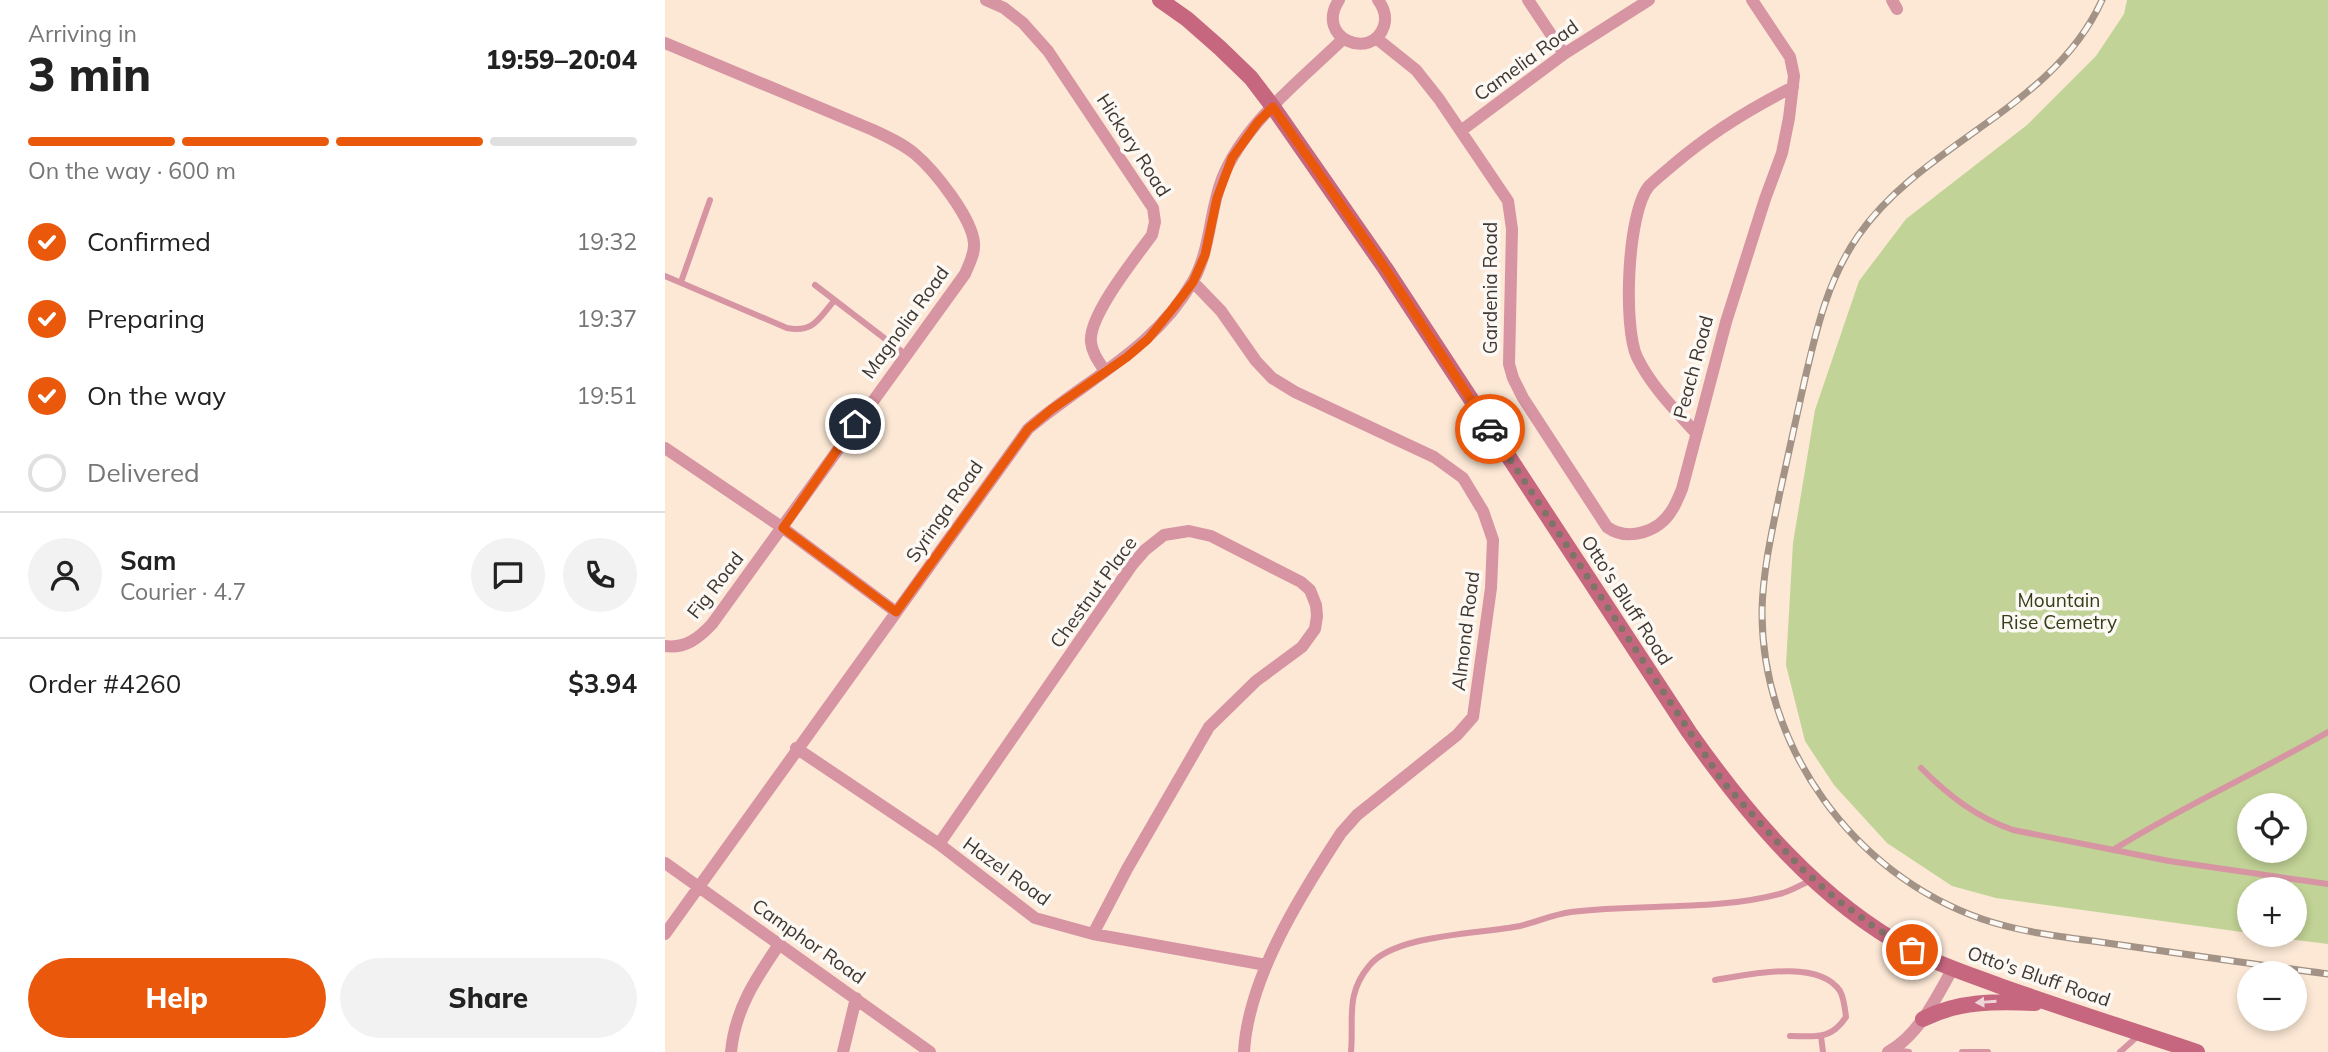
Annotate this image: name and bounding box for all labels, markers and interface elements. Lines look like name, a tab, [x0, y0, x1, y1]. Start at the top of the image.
street label: Camelia Road	[1469, 14, 1583, 106]
text: Arriving in	[28, 19, 137, 48]
text: 19:59–20:04	[486, 43, 637, 76]
text: 3 min	[28, 45, 151, 103]
street label: Hickory Road	[1092, 89, 1176, 201]
text: On the way · 600 m	[28, 156, 236, 185]
street label: Gardenia Road	[1478, 222, 1502, 354]
icon: check	[28, 223, 66, 261]
text: Confirmed	[87, 225, 211, 258]
text: 19:32	[577, 227, 637, 256]
street label: Magnolia Road	[856, 261, 954, 383]
icon: check	[28, 300, 66, 338]
text: Preparing	[87, 302, 205, 335]
text: 19:37	[577, 304, 637, 333]
street label: Peach Road	[1668, 313, 1718, 421]
icon: check	[28, 377, 66, 415]
text: On the way	[87, 379, 226, 412]
text: 19:51	[577, 381, 637, 410]
pin	[825, 394, 885, 454]
courier	[1455, 394, 1525, 464]
icon: home	[836, 405, 874, 443]
icon: car	[1471, 410, 1509, 448]
street label: Syringa Road	[900, 455, 988, 567]
text: Delivered	[87, 456, 200, 489]
street label: Otto's Bluff Road	[1576, 531, 1678, 669]
street label: Chestnut Place	[1044, 532, 1142, 652]
button: person	[28, 538, 102, 612]
button: chat	[471, 538, 545, 612]
button: phone	[563, 538, 637, 612]
text: Sam	[120, 544, 176, 577]
street label: Fig Road	[681, 547, 749, 623]
street label: Almond Road	[1446, 570, 1484, 692]
text: Courier · 4.7	[120, 577, 246, 606]
park label: Mountain Rise Cemetry	[2001, 588, 2117, 634]
text: Order #4260	[28, 667, 181, 700]
text: $3.94	[568, 667, 637, 700]
map controls	[2237, 793, 2307, 1031]
button: locate	[2237, 793, 2307, 863]
street label: Hazel Road	[959, 831, 1055, 911]
button: +	[2237, 877, 2307, 947]
street label: Camphor Road	[748, 893, 870, 989]
pin	[1882, 920, 1942, 980]
icon: bag	[1893, 931, 1931, 969]
street label: Otto's Bluff Road	[1964, 940, 2114, 1012]
button: Help	[28, 958, 326, 1038]
button: Share	[340, 958, 637, 1038]
button: −	[2237, 961, 2307, 1031]
one-way arrow	[1974, 997, 1996, 1008]

